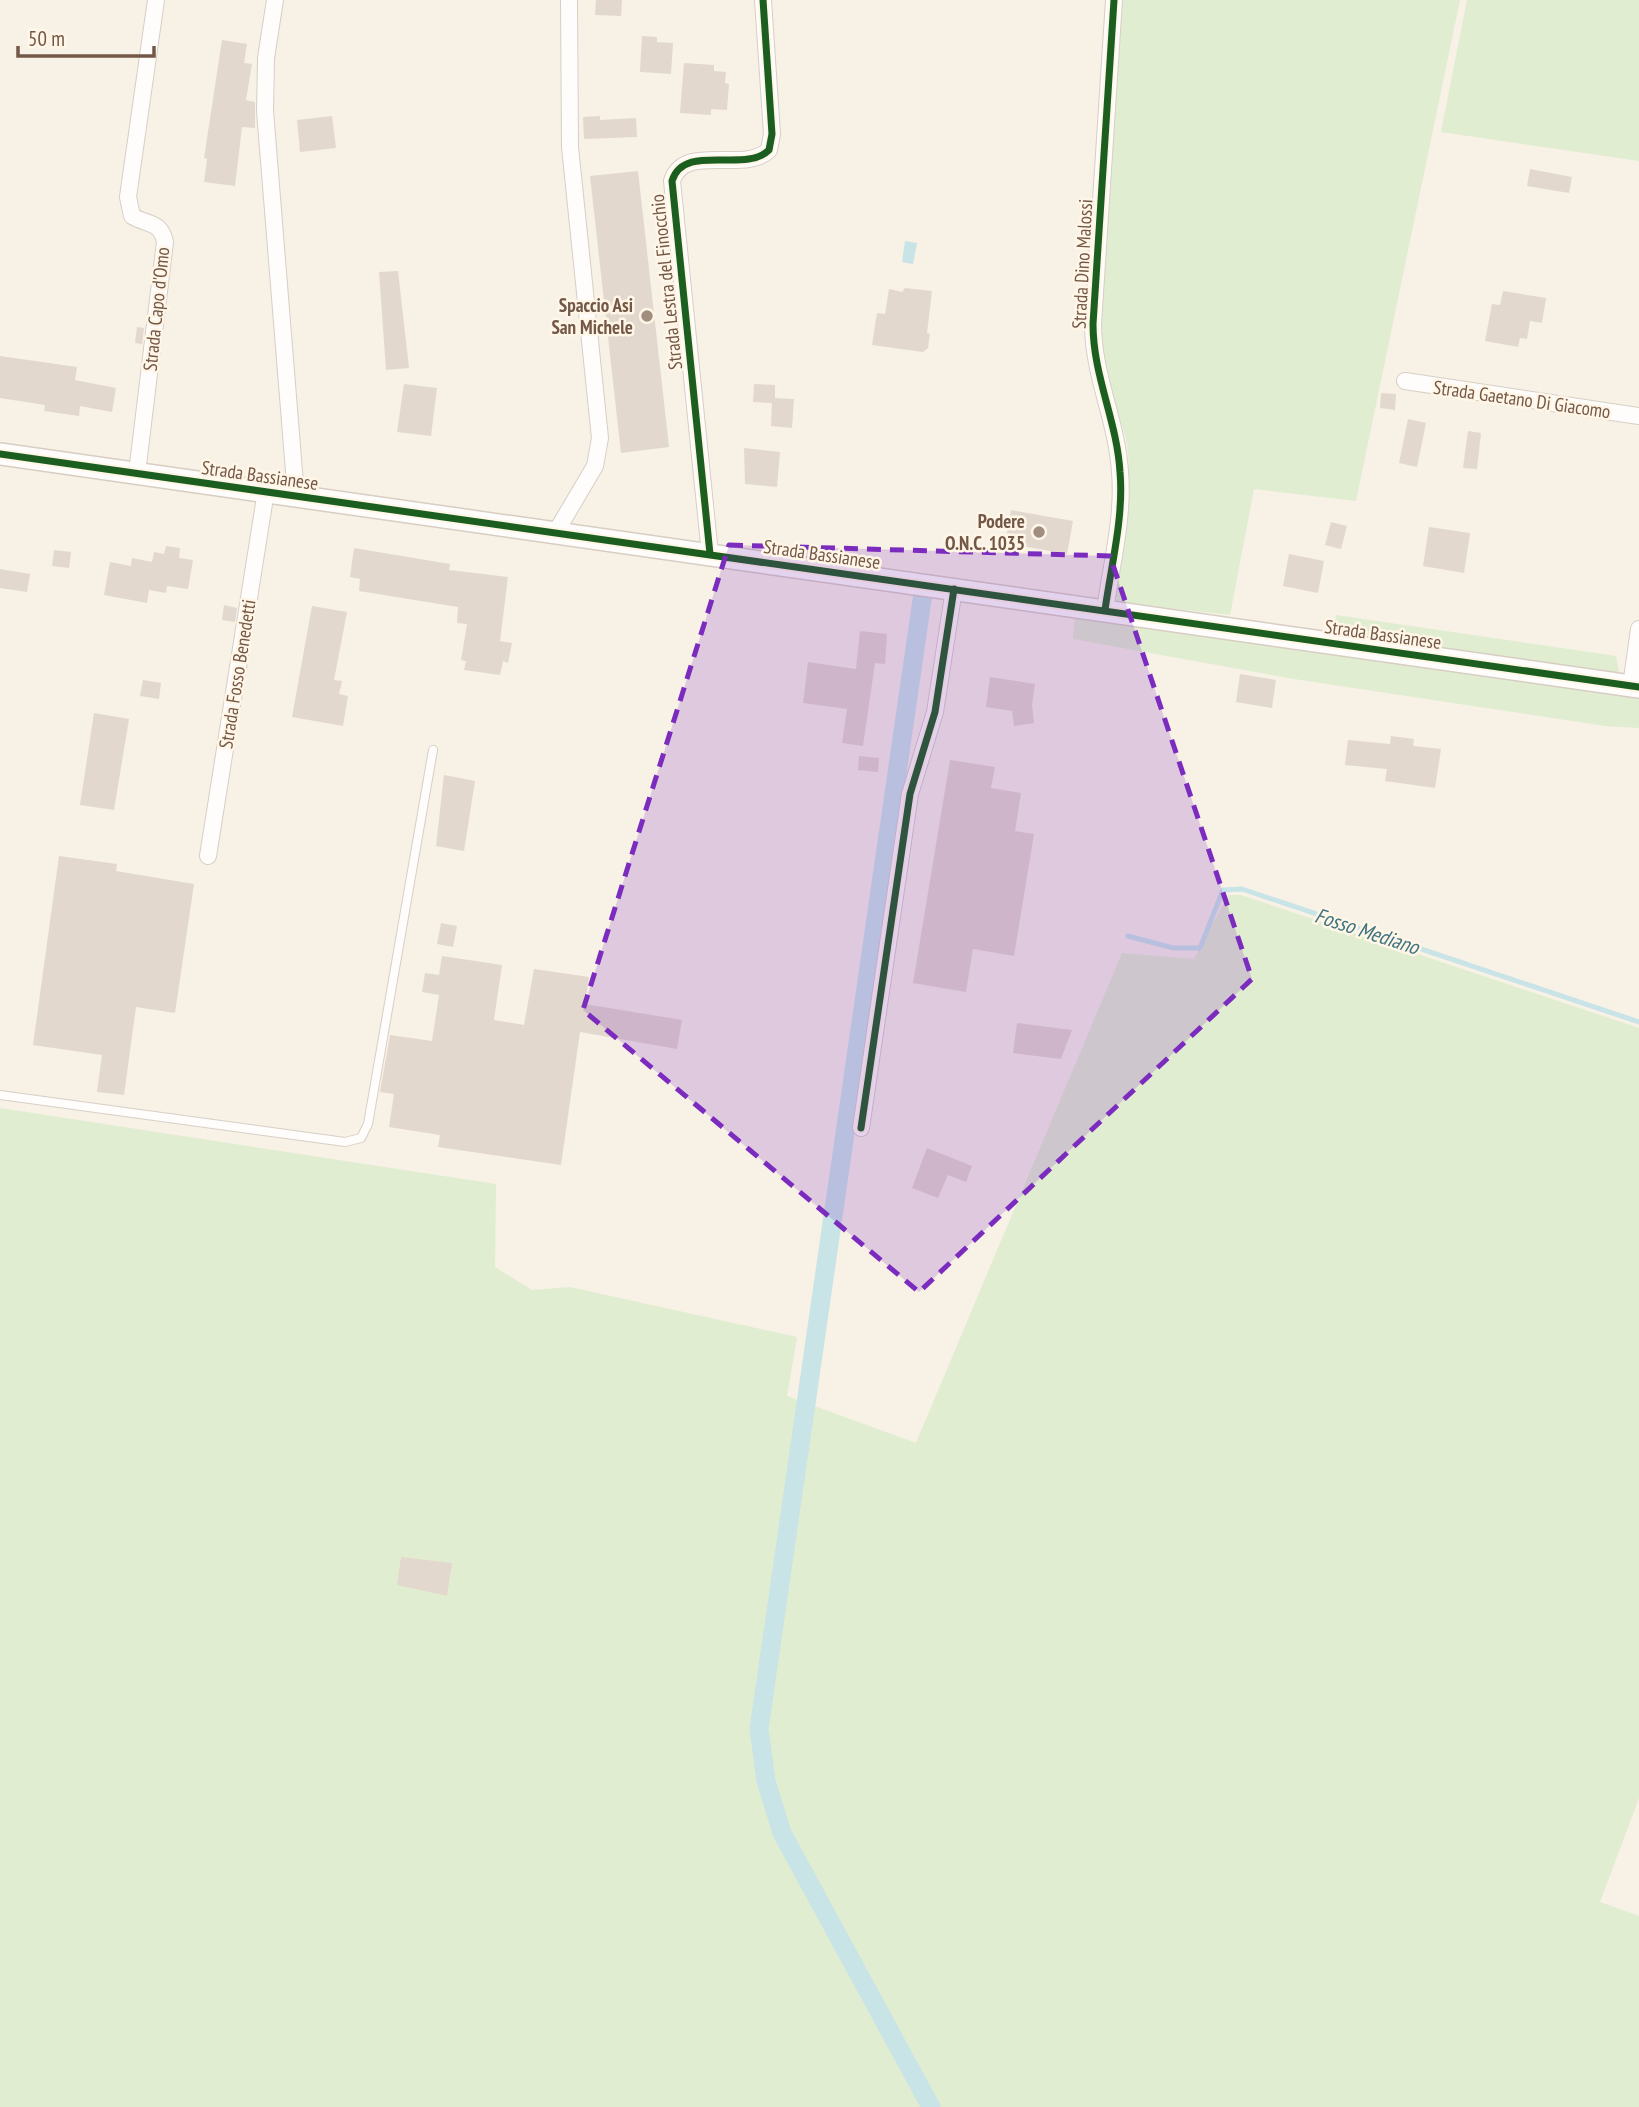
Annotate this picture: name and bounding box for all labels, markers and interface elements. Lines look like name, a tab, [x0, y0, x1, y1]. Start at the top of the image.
scale bar	[18, 14, 154, 58]
text: 50 m	[28, 25, 65, 52]
street label: Strada Lestra del Finocchio	[645, 193, 687, 371]
street label: Strada Dino Malossi	[1067, 198, 1097, 330]
street label: Strada Capo d'Omo	[138, 246, 174, 372]
place label: Spaccio Asi San Michele	[551, 293, 633, 339]
marker: Spaccio Asi San Michele	[639, 308, 655, 324]
street label: Strada Gaetano Di Giacomo	[1432, 375, 1612, 423]
street label: Strada Bassianese	[200, 455, 320, 495]
place label: Podere O.N.C. 1035	[945, 509, 1025, 555]
marker: Podere O.N.C. 1035	[1031, 524, 1047, 540]
street label: Strada Bassianese	[762, 534, 882, 574]
street label: Strada Fosso Benedetti	[213, 598, 261, 750]
street label: Strada Bassianese	[1323, 614, 1443, 654]
water label: Fosso Mediano	[1312, 901, 1424, 961]

